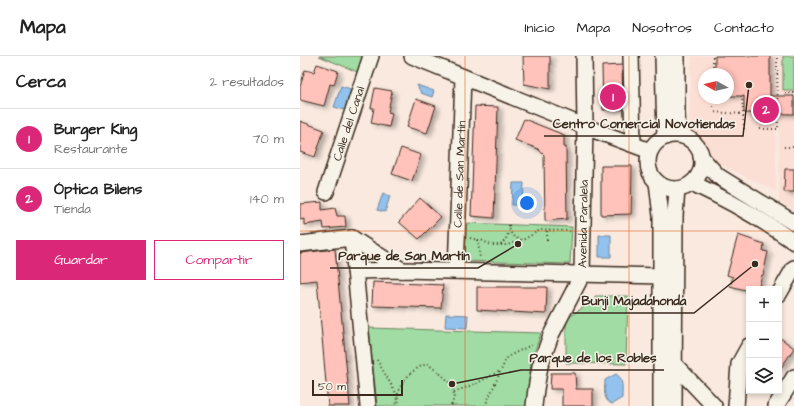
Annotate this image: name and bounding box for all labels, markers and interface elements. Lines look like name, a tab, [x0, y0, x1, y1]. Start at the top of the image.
text: Mapa	[20, 14, 66, 41]
text: Inicio	[524, 18, 555, 38]
text: Mapa	[577, 18, 610, 38]
text: Nosotros	[632, 18, 692, 38]
text: Contacto	[714, 18, 774, 38]
north arrow	[698, 68, 734, 104]
text: Cerca	[16, 70, 66, 94]
text: 2 resultados	[210, 73, 284, 91]
pin: 1	[600, 82, 626, 112]
street label: Calle del Canal	[328, 84, 369, 163]
pin: 2	[753, 95, 779, 125]
callout: Centro Comercial Novotiendas	[544, 111, 743, 136]
text: Centro Comercial Novotiendas	[553, 115, 736, 133]
text: Burger King	[54, 119, 137, 140]
street label: Calle de San Martín	[449, 120, 470, 228]
text: 1	[28, 130, 30, 148]
text: 70 m	[252, 130, 284, 148]
text: Restaurante	[54, 140, 128, 158]
text: Óptica Bilens	[54, 179, 142, 200]
street label: Avenida Paralela	[574, 180, 592, 268]
text: 2	[25, 190, 33, 208]
text: 140 m	[250, 190, 284, 208]
your location	[517, 193, 537, 213]
text: Tienda	[54, 200, 91, 218]
button: Guardar	[16, 240, 146, 280]
button: Compartir	[154, 240, 284, 280]
callout: Parque de San Martín	[330, 243, 478, 268]
text: Parque de San Martín	[338, 247, 470, 266]
map controls	[746, 286, 782, 394]
button: +	[746, 286, 782, 322]
callout: Bunji Majadahonda	[573, 288, 694, 313]
text: Bunji Majadahonda	[582, 292, 687, 311]
button: −	[746, 322, 782, 358]
callout: Parque de los Robles	[521, 345, 664, 370]
text: Parque de los Robles	[529, 349, 657, 368]
button: layers	[746, 358, 782, 394]
scale bar	[312, 378, 403, 397]
text: 50 m	[318, 379, 346, 394]

